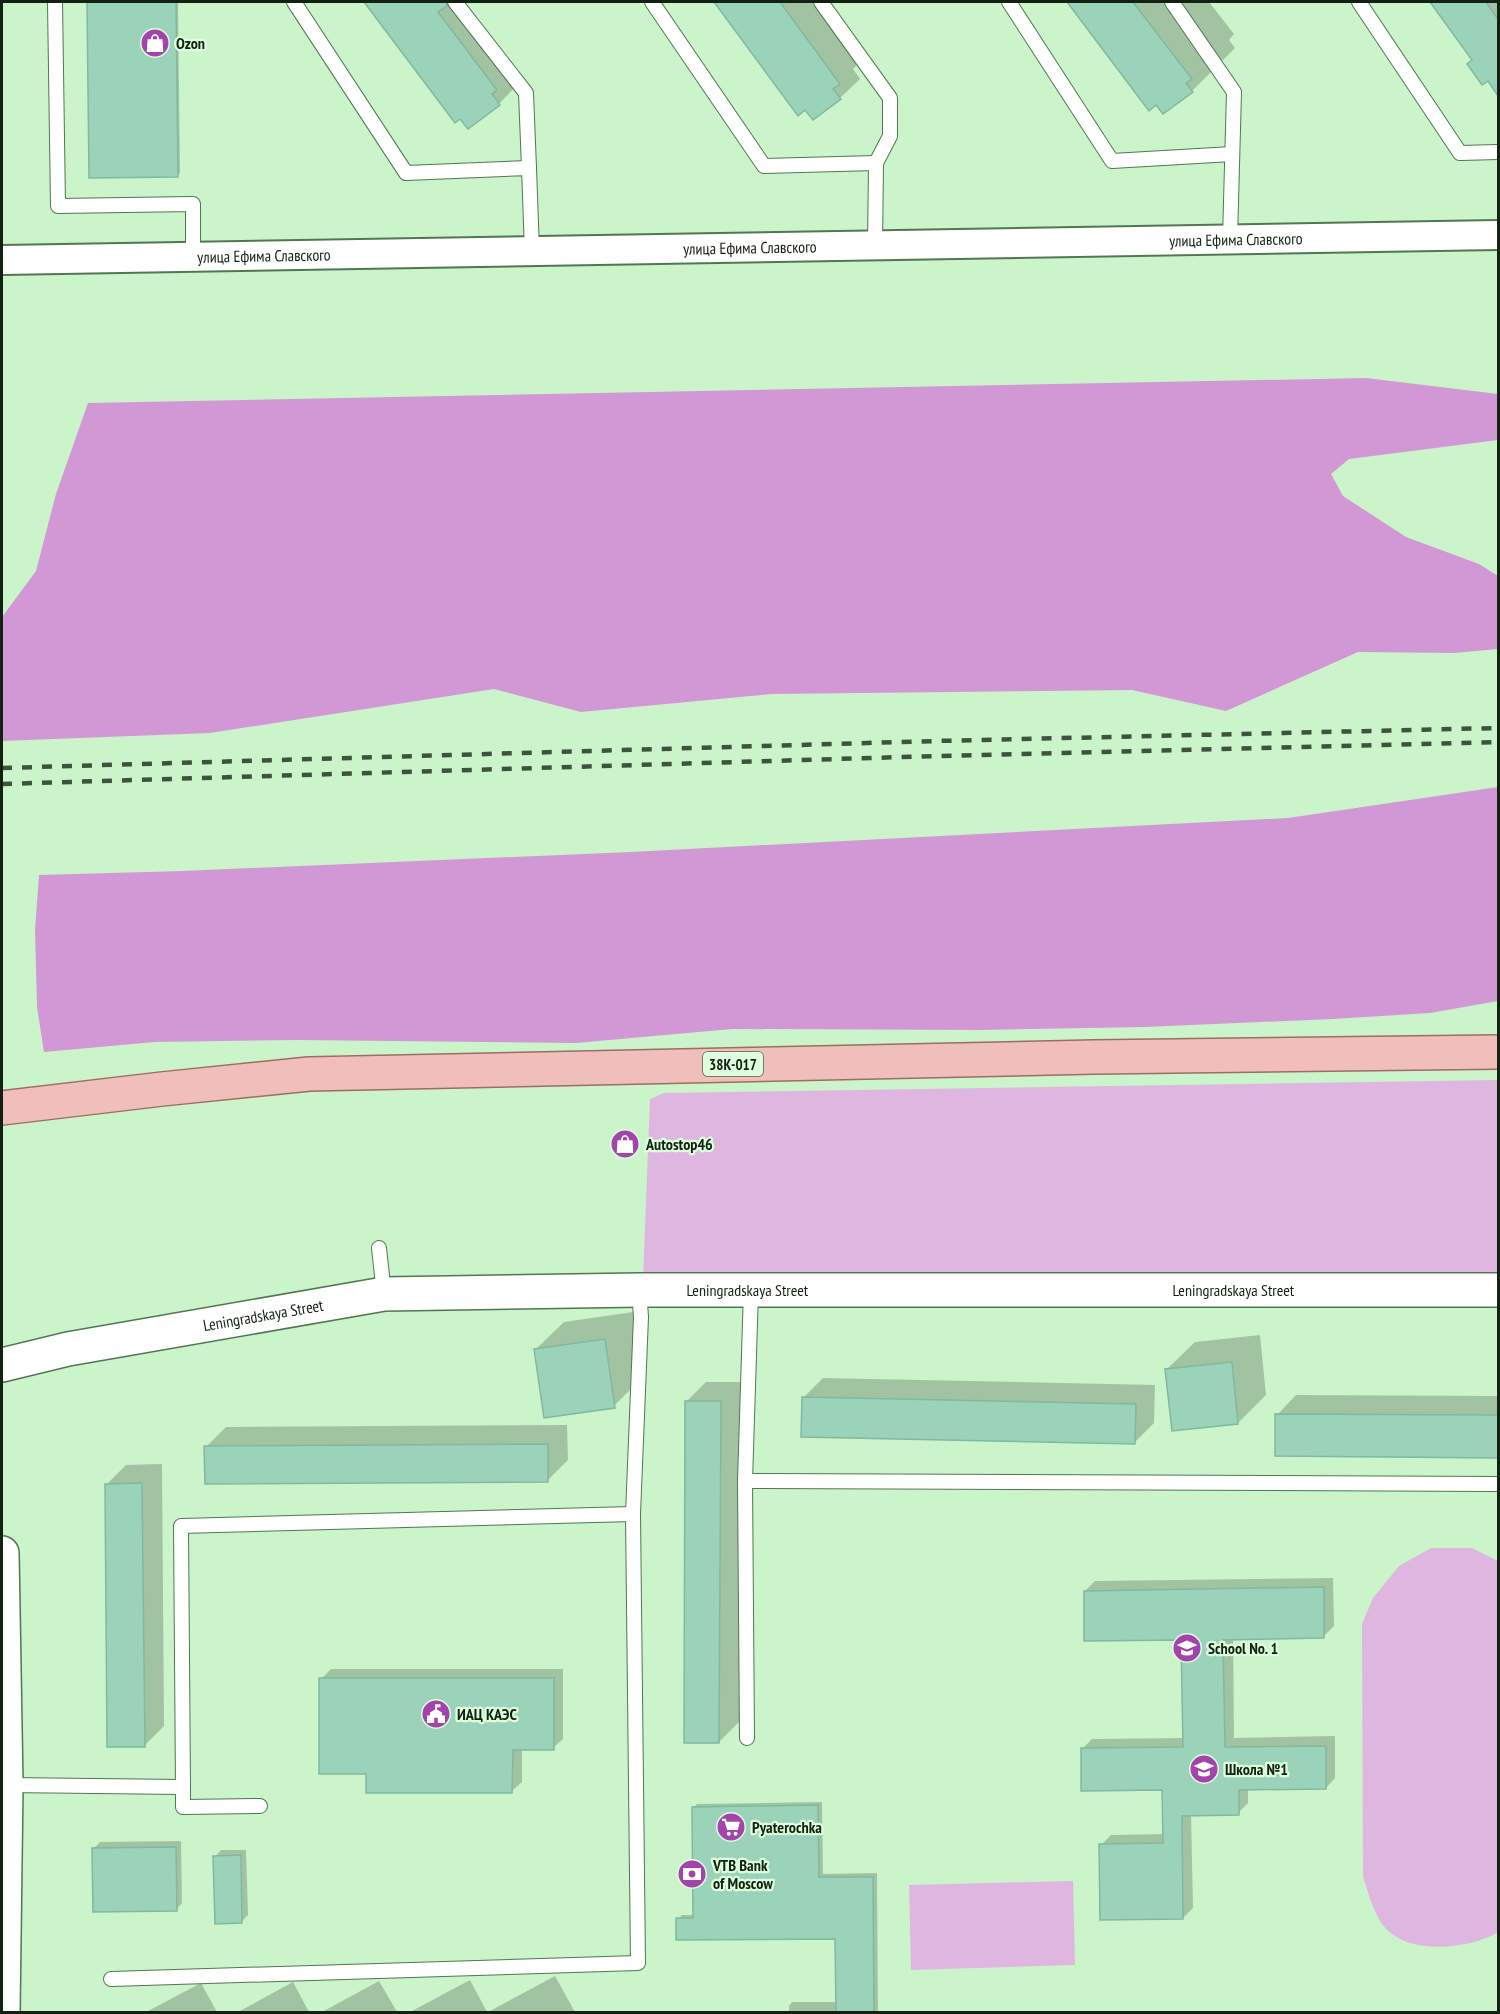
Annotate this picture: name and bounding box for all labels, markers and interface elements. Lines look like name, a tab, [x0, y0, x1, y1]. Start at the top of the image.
shop icon: Ozon	[139, 27, 171, 59]
place label: Ozon	[176, 33, 205, 53]
street label: улица Ефима Славского	[1169, 228, 1303, 250]
street label: улица Ефима Славского	[683, 236, 817, 259]
street label: улица Ефима Славского	[197, 245, 331, 267]
road number: 38К-017	[703, 1052, 763, 1076]
shop icon: Autostop46	[609, 1128, 641, 1160]
place label: Autostop46	[645, 1134, 713, 1154]
street label: Leningradskaya Street	[686, 1280, 809, 1300]
street label: Leningradskaya Street	[1172, 1280, 1295, 1300]
street label: Leningradskaya Street	[201, 1295, 325, 1335]
school or university icon: School No. 1	[1171, 1632, 1203, 1664]
place label: School No. 1	[1208, 1638, 1278, 1658]
public building icon: ИАЦ КАЭС	[420, 1698, 452, 1730]
place label: ИАЦ КАЭС	[457, 1704, 517, 1724]
school or university icon: Школа №1	[1188, 1753, 1220, 1785]
place label: Школа №1	[1225, 1759, 1288, 1779]
supermarket icon: Pyaterochka	[715, 1811, 747, 1843]
place label: Pyaterochka	[752, 1817, 822, 1837]
place label: VTB Bank of Moscow	[712, 1855, 773, 1893]
bank icon: VTB Bank of Moscow	[676, 1858, 708, 1890]

